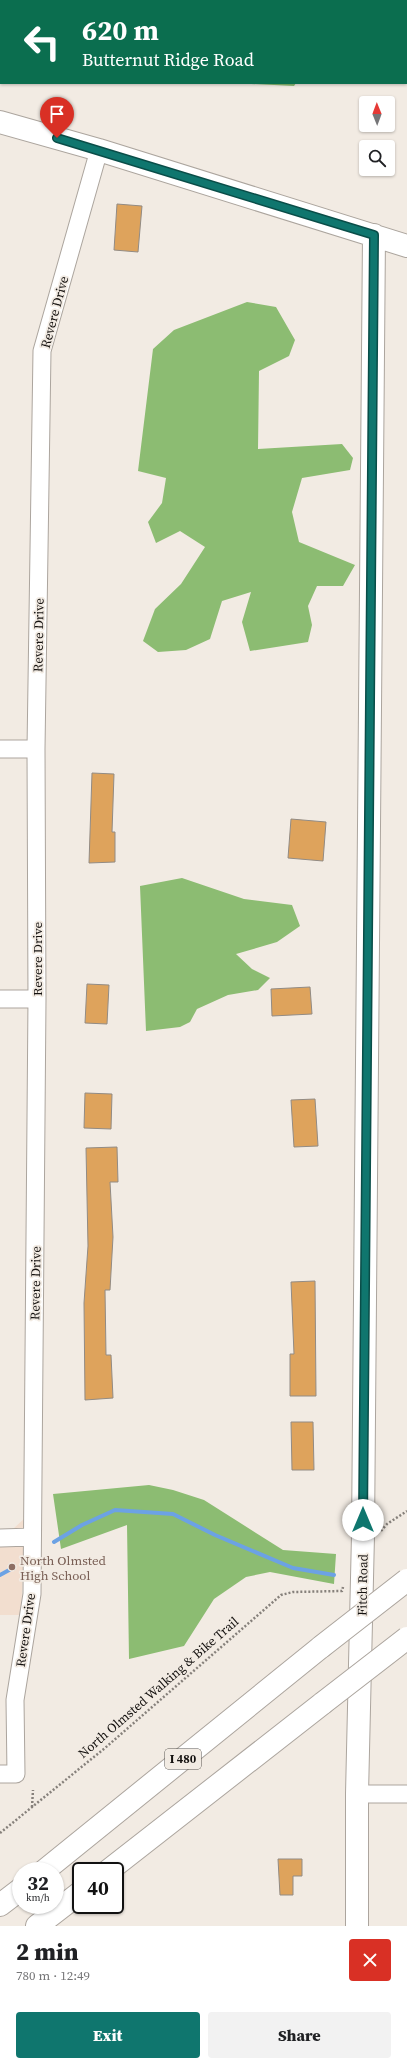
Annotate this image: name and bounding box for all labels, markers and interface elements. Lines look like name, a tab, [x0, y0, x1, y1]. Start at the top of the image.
text: 620 m	[82, 11, 159, 49]
icon: left	[16, 16, 68, 68]
text: Butternut Ridge Road	[82, 47, 254, 72]
north arrow	[359, 96, 395, 132]
map controls	[359, 96, 395, 176]
pin	[40, 97, 74, 138]
icon: arrive	[46, 103, 68, 125]
button: search	[359, 140, 395, 176]
street label: Revere Drive	[37, 274, 72, 350]
street label: Revere Drive	[29, 597, 48, 672]
street label: Revere Drive	[29, 922, 46, 996]
street label: Revere Drive	[26, 1245, 45, 1320]
position arrow	[342, 1499, 384, 1541]
place label: North Olmsted High School	[20, 1552, 107, 1584]
street label: Fitch Road	[353, 1553, 372, 1616]
marker: North Olmsted High School	[7, 1562, 17, 1572]
street label: Revere Drive	[12, 1592, 39, 1668]
street label: North Olmsted Walking & Bike Trail	[75, 1613, 242, 1762]
road number: I 480	[165, 1749, 201, 1769]
speed limit sign: 40	[72, 1862, 124, 1914]
text: 32	[27, 1869, 49, 1897]
text: km/h	[26, 1891, 50, 1904]
text: 2 min	[16, 1935, 79, 1968]
button: close	[349, 1939, 391, 1981]
text: 780 m · 12:49	[16, 1967, 90, 1984]
button: Exit	[16, 2012, 200, 2058]
button: Share	[208, 2012, 391, 2058]

